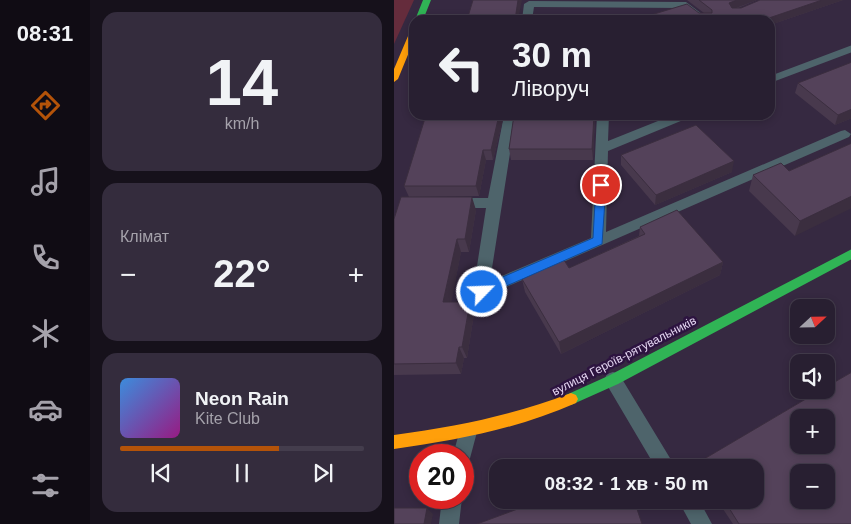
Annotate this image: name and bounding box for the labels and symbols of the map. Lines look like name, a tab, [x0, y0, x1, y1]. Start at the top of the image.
pin	[580, 164, 622, 206]
position arrow	[455, 265, 507, 317]
north arrow	[790, 299, 835, 344]
street label: вулиця Героїв-рятувальників	[549, 313, 699, 399]
speed limit sign: 20	[409, 444, 474, 509]

